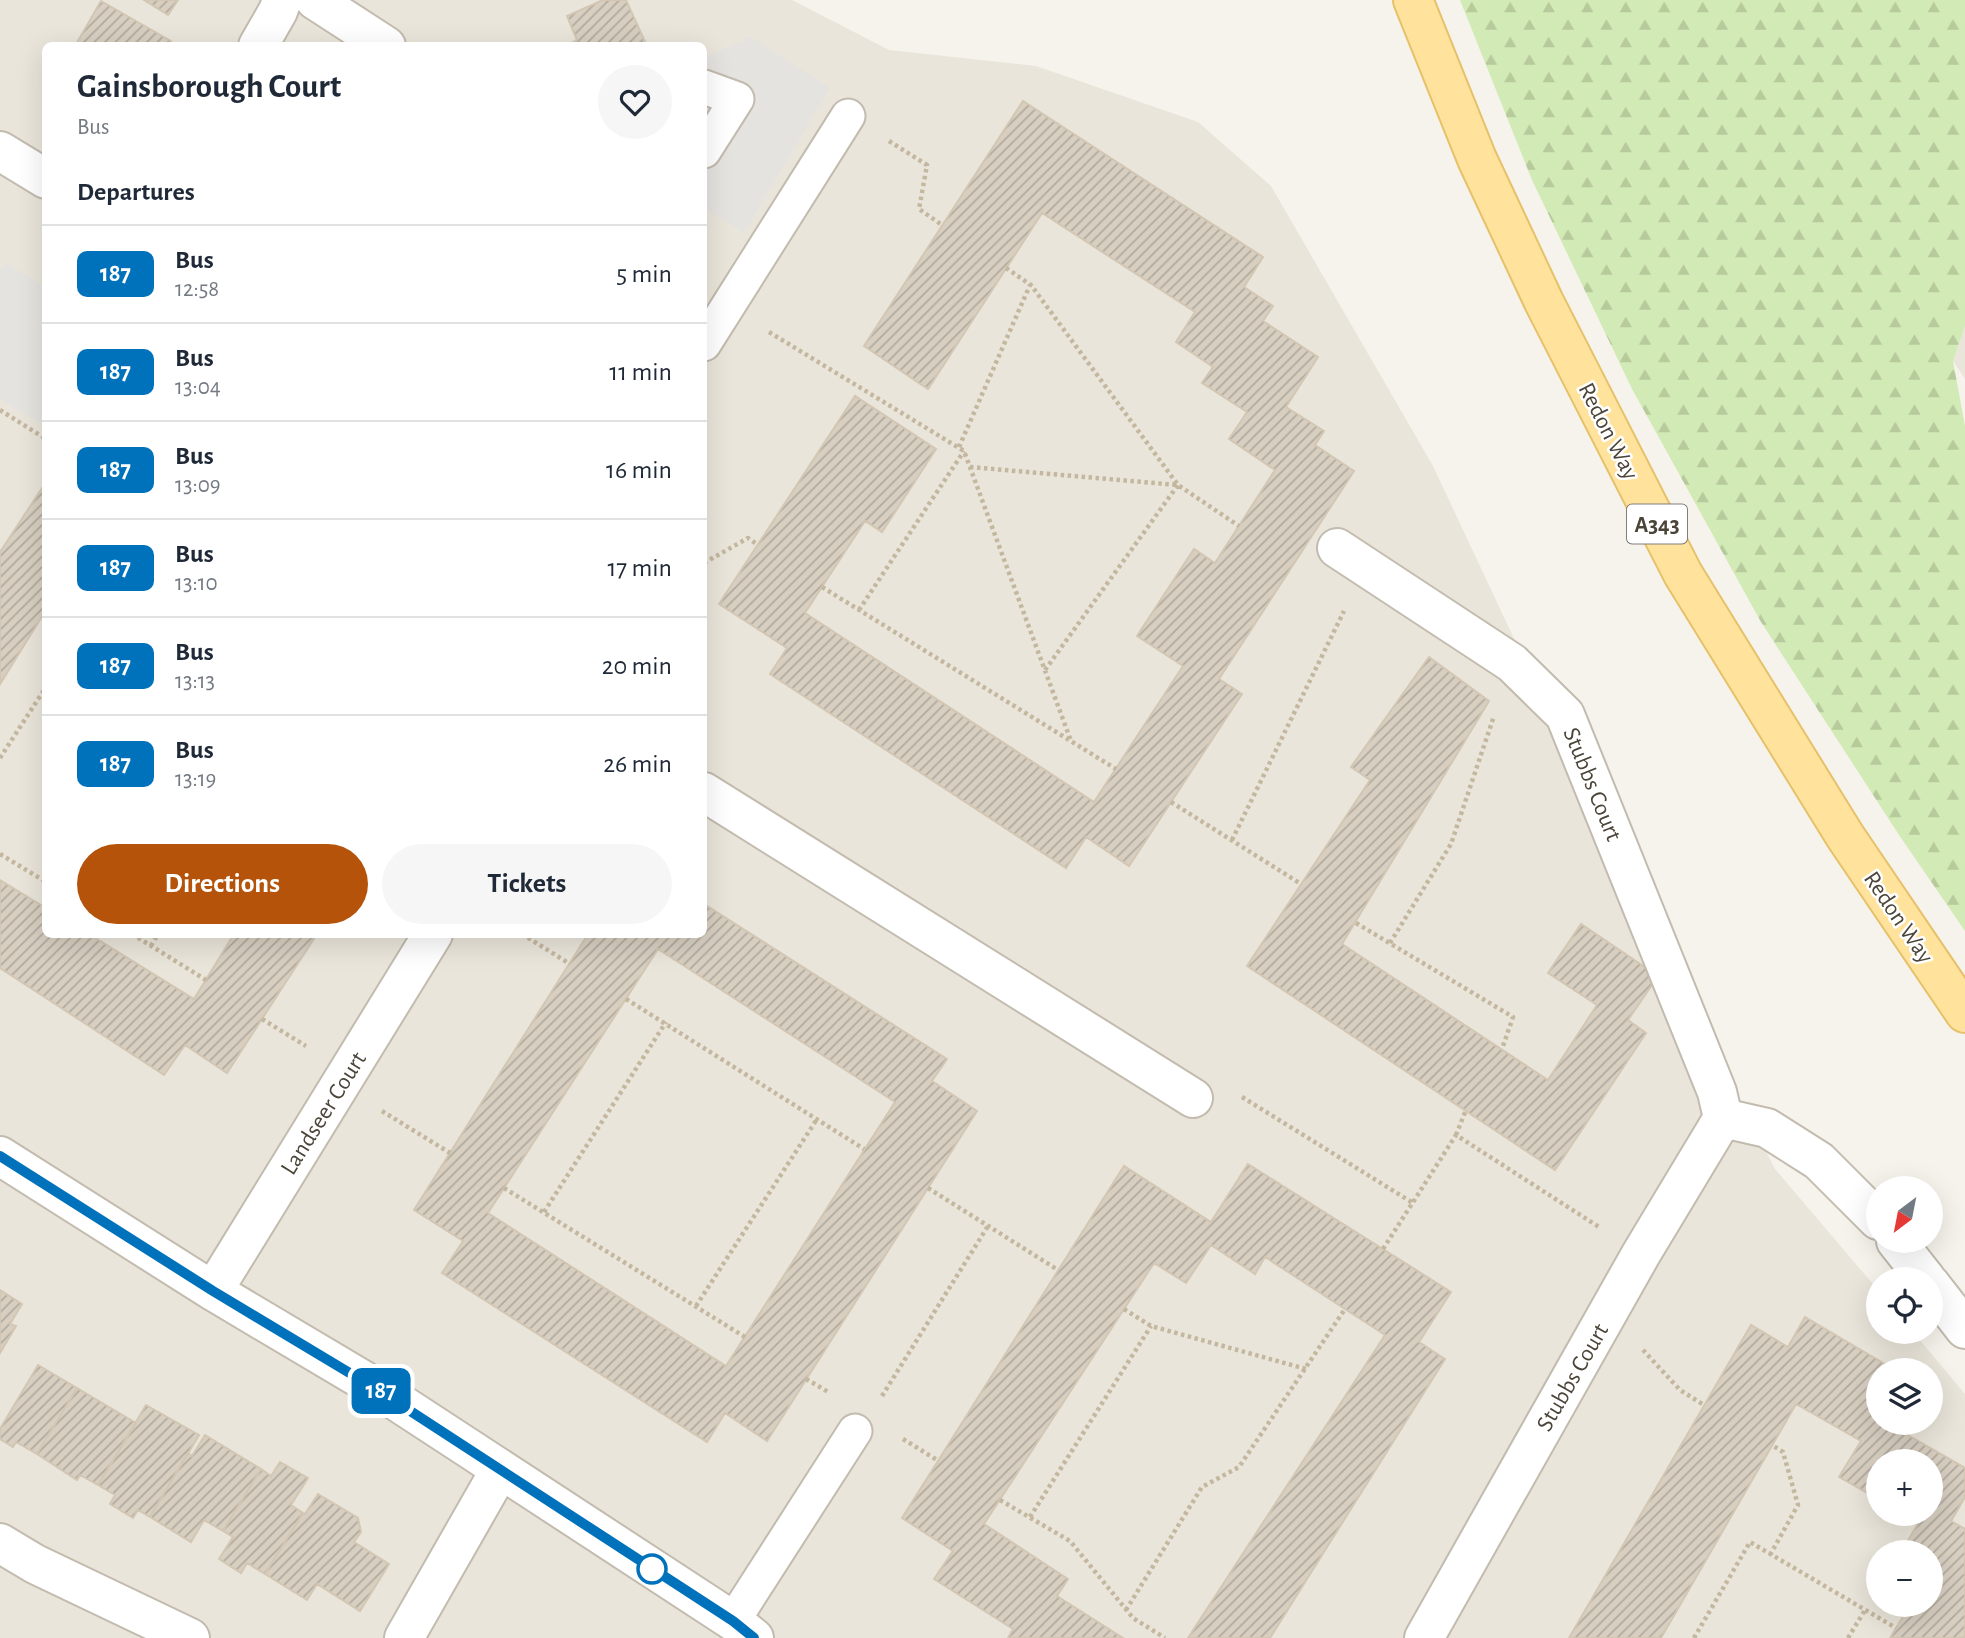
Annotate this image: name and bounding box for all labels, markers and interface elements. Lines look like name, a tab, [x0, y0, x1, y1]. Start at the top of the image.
button: heart	[598, 65, 672, 139]
text: Gainsborough Court	[77, 71, 341, 104]
text: Bus	[77, 116, 110, 139]
text: Departures	[77, 179, 195, 205]
text: Bus	[175, 247, 214, 273]
text: 5 min	[616, 261, 672, 287]
text: 187	[100, 262, 131, 286]
text: 12:58	[175, 278, 219, 301]
text: Bus	[175, 345, 214, 371]
text: 11 min	[609, 359, 672, 385]
text: 187	[100, 360, 131, 384]
text: 13:04	[175, 376, 221, 399]
street label: Redon Way	[1574, 379, 1643, 484]
text: Bus	[175, 443, 214, 469]
text: 16 min	[606, 457, 672, 483]
text: 187	[100, 458, 131, 482]
text: 13:09	[175, 474, 221, 497]
road number: A343	[1627, 504, 1687, 544]
text: Bus	[175, 541, 214, 567]
text: 17 min	[607, 555, 672, 581]
text: 187	[100, 556, 131, 580]
text: 13:10	[175, 572, 218, 595]
text: Bus	[175, 639, 214, 665]
text: 20 min	[602, 653, 672, 679]
text: 187	[100, 654, 131, 678]
text: 13:13	[175, 670, 215, 693]
street label: Stubbs Court	[1558, 724, 1626, 845]
text: Bus	[175, 737, 214, 763]
text: 26 min	[603, 751, 672, 777]
text: 187	[100, 752, 131, 776]
text: 13:19	[175, 768, 216, 791]
button: Directions	[77, 844, 368, 924]
button: Tickets	[382, 844, 672, 924]
street label: Redon Way	[1859, 867, 1937, 968]
street label: Landseer Court	[277, 1048, 371, 1179]
north arrow	[1866, 1176, 1942, 1253]
map controls	[1866, 1176, 1943, 1617]
button: locate	[1866, 1267, 1943, 1344]
street label: Stubbs Court	[1532, 1319, 1613, 1435]
button: layers	[1866, 1358, 1943, 1435]
line badge: 187	[341, 1368, 421, 1414]
text: 187	[366, 1379, 396, 1403]
button: +	[1866, 1449, 1943, 1526]
button: −	[1866, 1540, 1943, 1617]
unlabelled marker	[637, 1554, 667, 1584]

